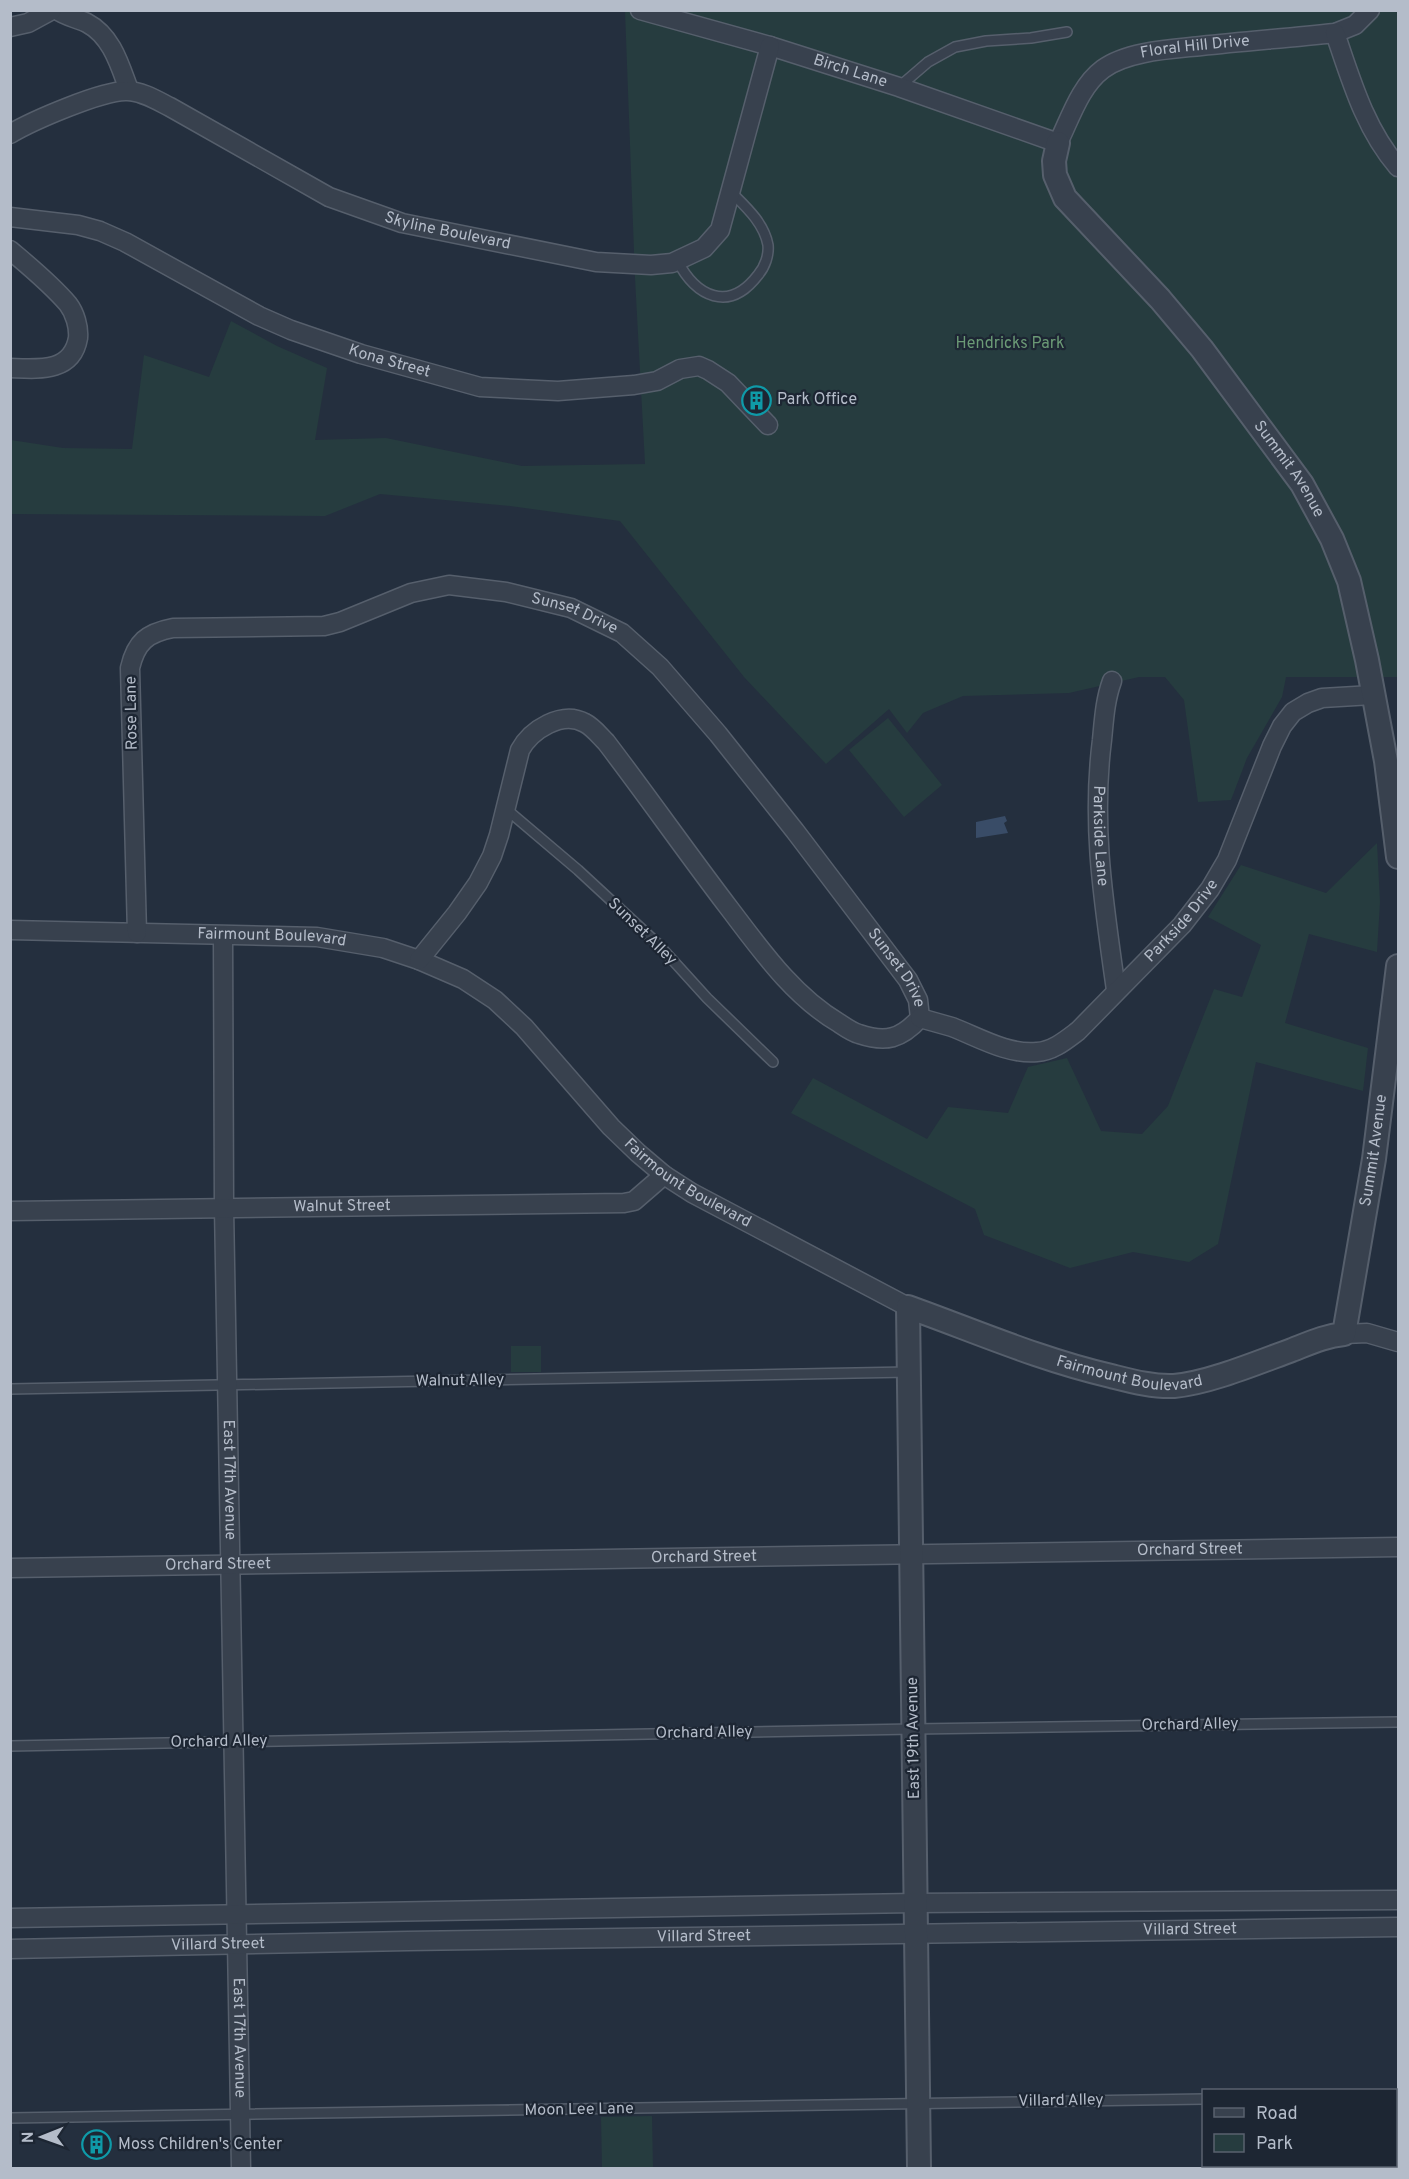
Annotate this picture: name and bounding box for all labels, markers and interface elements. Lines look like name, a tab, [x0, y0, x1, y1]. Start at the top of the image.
street label: Floral Hill Drive	[1139, 31, 1251, 64]
street label: Birch Lane	[811, 50, 890, 93]
street label: Skyline Boulevard	[381, 207, 512, 255]
park label: Hendricks Park	[956, 334, 1064, 354]
street label: Kona Street	[346, 340, 433, 383]
building icon: Park Office	[740, 384, 772, 416]
place label: Park Office	[777, 390, 857, 410]
street label: Summit Avenue	[1249, 417, 1328, 521]
street label: Sunset Drive	[529, 589, 621, 639]
street label: Rose Lane	[121, 676, 143, 750]
street label: Parkside Lane	[1088, 785, 1112, 887]
street label: Parkside Drive	[1141, 876, 1223, 967]
street label: Sunset Alley	[603, 894, 681, 970]
street label: Fairmount Boulevard	[197, 924, 348, 952]
street label: Sunset Drive	[863, 925, 929, 1008]
street label: Summit Avenue	[1356, 1093, 1392, 1208]
street label: Fairmount Boulevard	[619, 1134, 755, 1232]
street label: Walnut Street	[293, 1196, 391, 1217]
street label: Fairmount Boulevard	[1054, 1352, 1205, 1396]
street label: Walnut Alley	[415, 1370, 505, 1392]
street label: East 17th Avenue	[218, 1420, 240, 1540]
street label: Orchard Street	[1137, 1539, 1243, 1561]
street label: Orchard Street	[651, 1547, 757, 1568]
street label: Orchard Street	[165, 1554, 271, 1576]
street label: East 19th Avenue	[903, 1677, 925, 1799]
street label: Orchard Alley	[1141, 1714, 1239, 1736]
street label: Orchard Alley	[655, 1722, 753, 1744]
street label: Orchard Alley	[170, 1731, 268, 1753]
street label: Villard Street	[1143, 1919, 1237, 1941]
street label: Villard Street	[657, 1926, 751, 1947]
street label: Villard Street	[171, 1934, 265, 1956]
street label: East 17th Avenue	[228, 1978, 250, 2098]
legend	[1202, 2089, 1397, 2167]
street label: Villard Alley	[1018, 2090, 1104, 2112]
street label: Moon Lee Lane	[524, 2099, 634, 2121]
text: Road	[1256, 2103, 1298, 2126]
north arrow	[12, 2107, 72, 2167]
building icon: Moss Children's Center	[81, 2129, 113, 2161]
text: N	[19, 2131, 39, 2143]
text: Park	[1256, 2133, 1293, 2156]
place label: Moss Children's Center	[118, 2135, 282, 2155]

